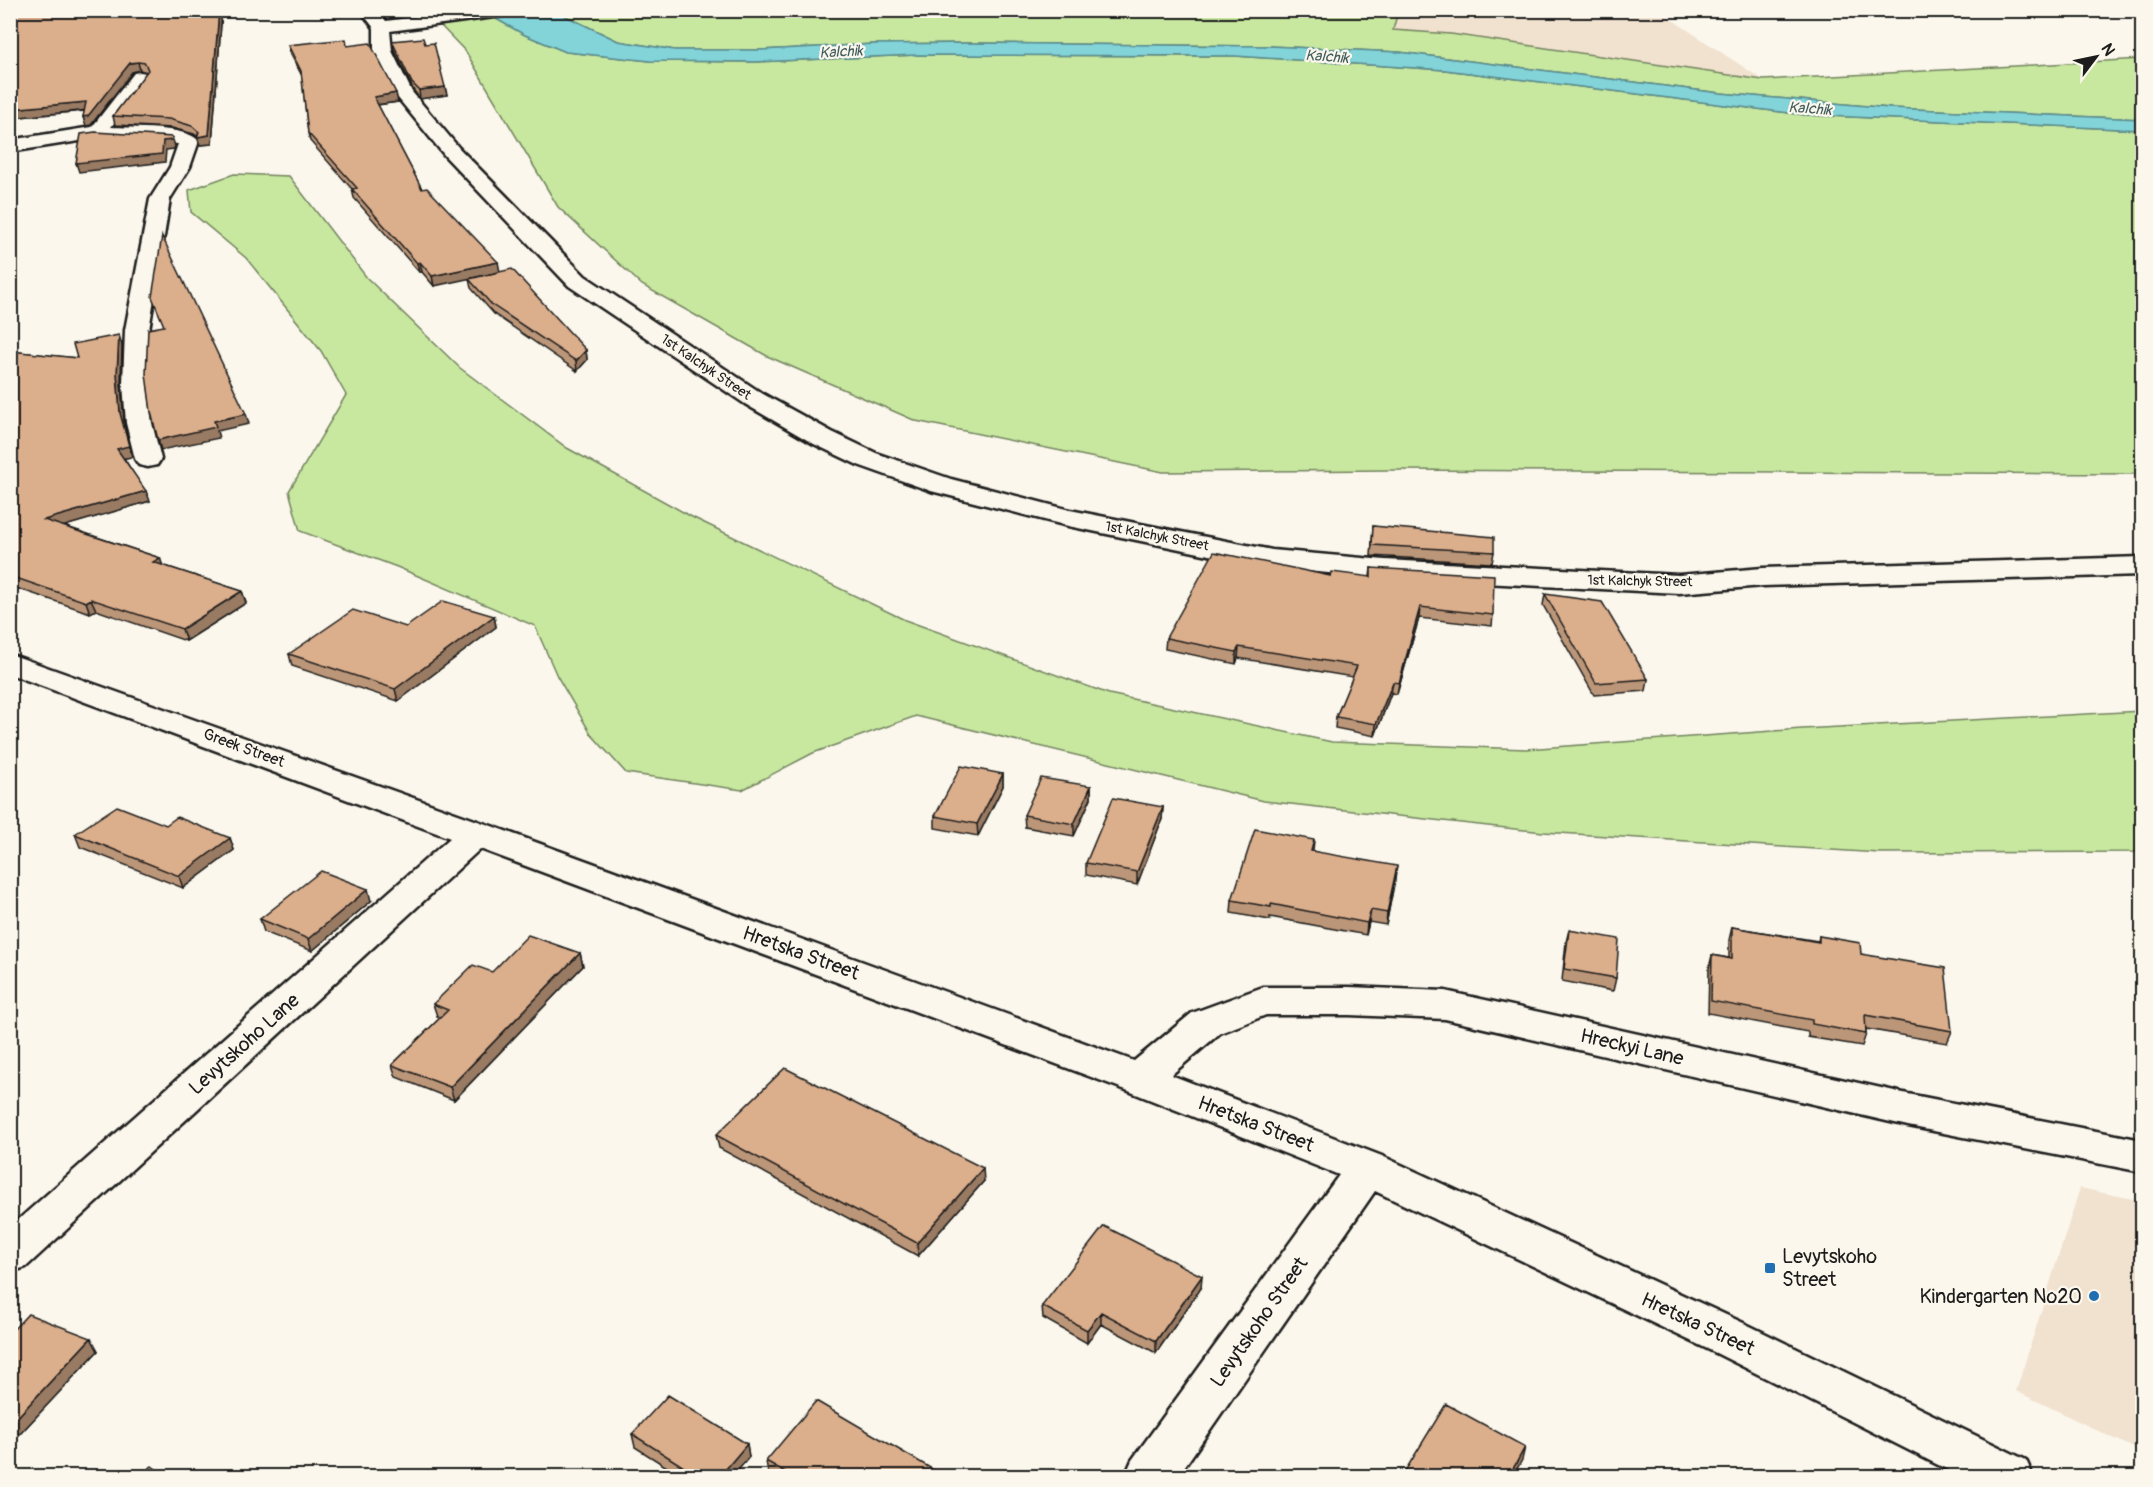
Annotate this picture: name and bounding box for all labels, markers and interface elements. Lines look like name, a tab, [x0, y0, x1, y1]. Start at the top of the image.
north arrow	[2066, 27, 2126, 87]
text: N	[2097, 40, 2119, 60]
water label: Kalchik	[819, 41, 865, 63]
water label: Kalchik	[1305, 46, 1351, 68]
water label: Kalchik	[1788, 98, 1834, 120]
street label: 1st Kalchyk Street	[658, 331, 755, 404]
street label: 1st Kalchyk Street	[1104, 518, 1211, 554]
street label: 1st Kalchyk Street	[1587, 572, 1693, 590]
street label: Greek Street	[200, 724, 288, 772]
street label: Hretska Street	[739, 920, 864, 986]
street label: Levytskoho Lane	[183, 988, 305, 1100]
street label: Hreckyi Lane	[1578, 1023, 1686, 1071]
street label: Hretska Street	[1194, 1090, 1319, 1158]
place label: Levytskoho Street	[1782, 1244, 1877, 1292]
street label: Levytskoho Street	[1205, 1251, 1314, 1392]
marker: Levytskoho Street	[1763, 1261, 1777, 1275]
place label: Kindergarten №20	[1919, 1284, 2082, 1309]
street label: Hretska Street	[1637, 1287, 1760, 1362]
marker: Kindergarten №20	[2087, 1289, 2101, 1303]

